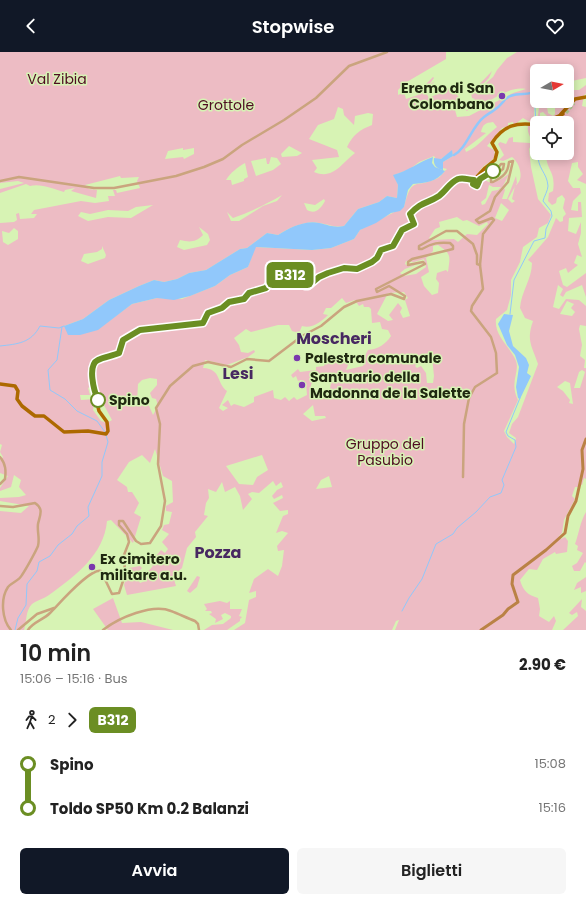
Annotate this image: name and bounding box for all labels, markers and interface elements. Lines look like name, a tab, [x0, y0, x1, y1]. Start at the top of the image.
text: Stopwise	[252, 14, 334, 39]
icon: back	[20, 15, 42, 37]
icon: heart	[544, 15, 566, 37]
north arrow	[530, 64, 574, 108]
map controls	[530, 64, 574, 160]
park label: Val Zibia	[27, 69, 87, 89]
place label: Eremo di San Colombano	[401, 78, 494, 114]
marker: Eremo di San Colombano	[497, 91, 507, 101]
park label: Grottole	[198, 95, 254, 115]
button: locate	[530, 116, 574, 160]
unlabelled marker	[485, 163, 501, 179]
line badge: B312	[262, 262, 318, 288]
text: B312	[275, 265, 305, 285]
district label: Moscheri	[296, 327, 372, 350]
place label: Palestra comunale	[305, 348, 442, 368]
marker: Palestra comunale	[292, 353, 302, 363]
district label: Lesi	[222, 362, 254, 385]
place label: Santuario della Madonna de la Salette	[310, 367, 471, 403]
marker: Santuario della Madonna de la Salette	[297, 380, 307, 390]
place label: Spino	[109, 390, 150, 410]
marker: Spino	[90, 392, 106, 408]
park label: Gruppo del Pasubio	[346, 434, 424, 470]
district label: Pozza	[195, 541, 241, 564]
place label: Ex cimitero militare a.u.	[100, 549, 187, 585]
marker: Ex cimitero militare a.u.	[87, 562, 97, 572]
text: 10 min	[20, 638, 91, 669]
text: 2.90 €	[519, 654, 566, 675]
text: 15:06 – 15:16 · Bus	[20, 669, 128, 688]
icon: walk	[20, 709, 42, 731]
icon: forward	[61, 709, 83, 731]
text: 2	[48, 710, 55, 729]
text: B312	[97, 710, 128, 730]
text: Spino	[50, 754, 94, 775]
text: 15:08	[535, 754, 566, 773]
text: Toldo SP50 Km 0.2 Balanzi	[50, 798, 249, 819]
text: 15:16	[538, 798, 566, 817]
button: Avvia	[20, 848, 289, 894]
button: Biglietti	[297, 848, 566, 894]

